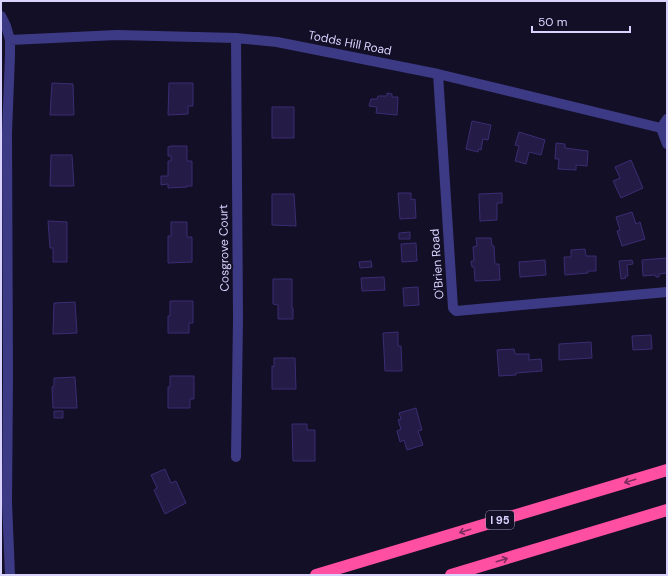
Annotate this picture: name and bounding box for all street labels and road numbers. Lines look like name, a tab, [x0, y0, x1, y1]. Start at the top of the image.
street label: Todds Hill Road	[307, 27, 393, 59]
street label: Cosgrove Court	[215, 204, 233, 292]
street label: O'Brien Road	[427, 228, 447, 300]
road number: I 95	[486, 511, 514, 529]

